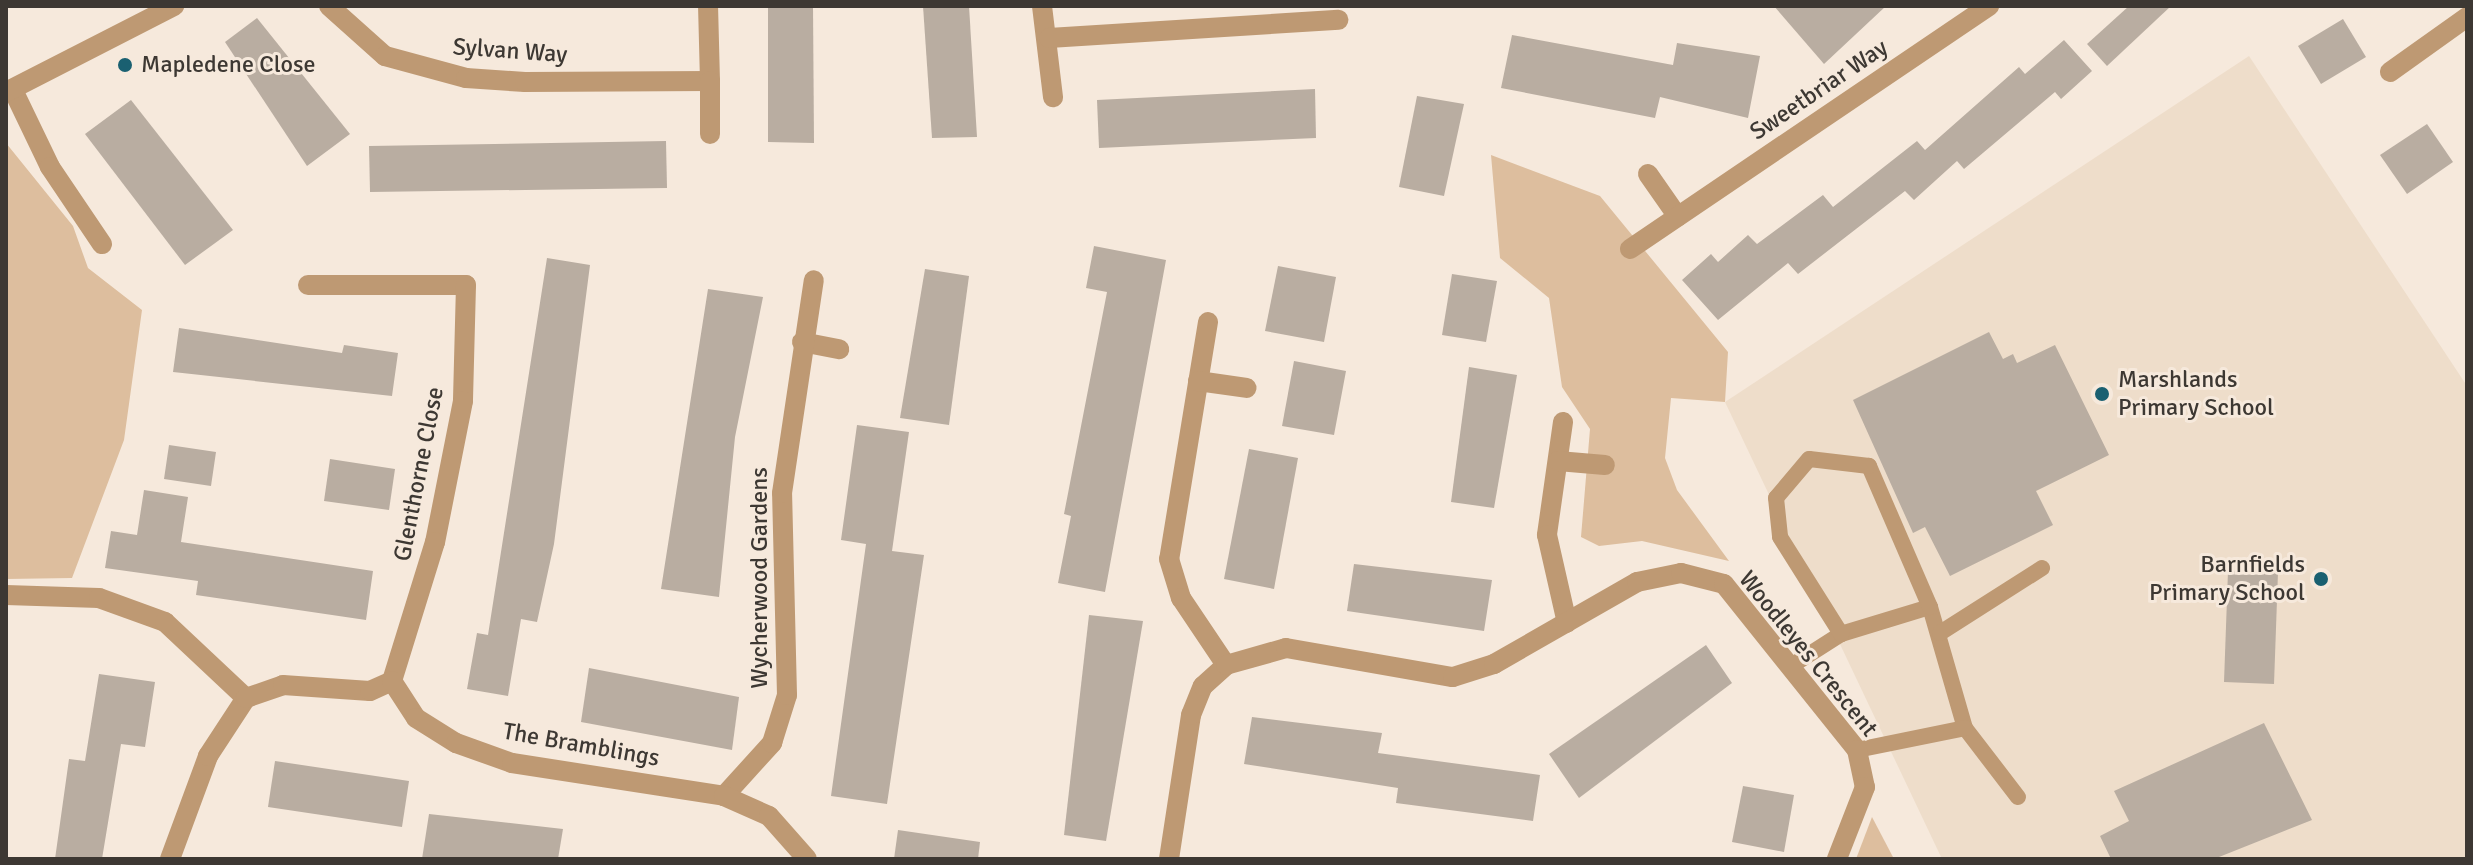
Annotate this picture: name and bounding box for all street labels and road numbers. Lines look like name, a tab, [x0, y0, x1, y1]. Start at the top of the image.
street label: Sylvan Way	[452, 33, 568, 69]
street label: Sweetbriar Way	[1745, 33, 1893, 147]
street label: Glenthorne Close	[388, 384, 450, 564]
street label: Wycherwood Gardens	[746, 467, 774, 689]
street label: Woodleyes Crescent	[1732, 565, 1884, 743]
street label: The Bramblings	[500, 717, 662, 773]

